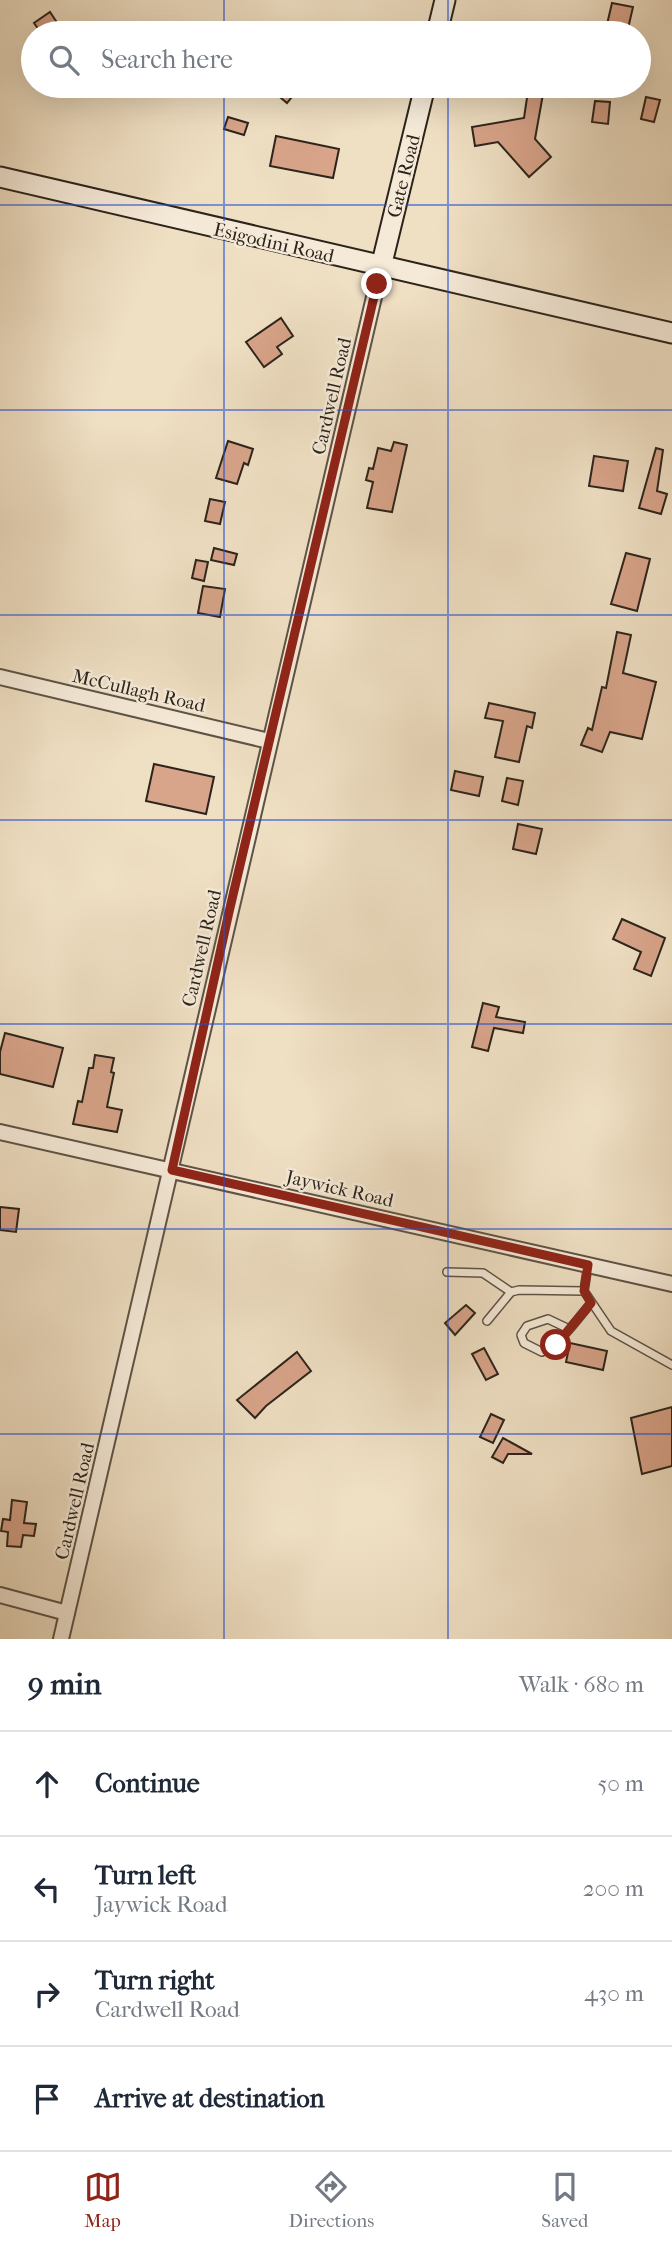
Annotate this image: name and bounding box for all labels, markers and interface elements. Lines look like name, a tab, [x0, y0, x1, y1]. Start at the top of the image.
search box	[21, 21, 651, 98]
icon: search	[45, 41, 83, 79]
text: Search here	[101, 44, 233, 75]
street label: Gate Road	[383, 132, 425, 220]
street label: Esigodini Road	[211, 218, 337, 268]
route end	[361, 268, 392, 299]
street label: Cardwell Road	[308, 335, 356, 457]
street label: McCullagh Road	[70, 665, 208, 717]
street label: Cardwell Road	[178, 887, 226, 1009]
street label: Jaywick Road	[282, 1165, 396, 1212]
route start	[540, 1329, 571, 1360]
street label: Cardwell Road	[51, 1440, 99, 1562]
text: 9 min	[28, 1667, 101, 1702]
text: Walk · 680 m	[519, 1671, 644, 1698]
icon: ahead	[28, 1765, 66, 1803]
text: Continue	[95, 1768, 200, 1799]
text: 50 m	[597, 1770, 644, 1797]
text: Turn left	[95, 1860, 196, 1891]
icon: left	[28, 1870, 66, 1908]
text: 200 m	[583, 1875, 644, 1902]
text: Jaywick Road	[95, 1891, 228, 1918]
text: Turn right	[95, 1965, 215, 1996]
icon: right	[28, 1975, 66, 2013]
text: 430 m	[584, 1980, 644, 2007]
text: Cardwell Road	[95, 1996, 240, 2023]
icon: arrive	[28, 2080, 66, 2118]
text: Arrive at destination	[95, 2083, 325, 2114]
tab: Map	[84, 2168, 122, 2232]
tab: Directions	[289, 2168, 374, 2232]
tab: Saved	[541, 2168, 588, 2232]

